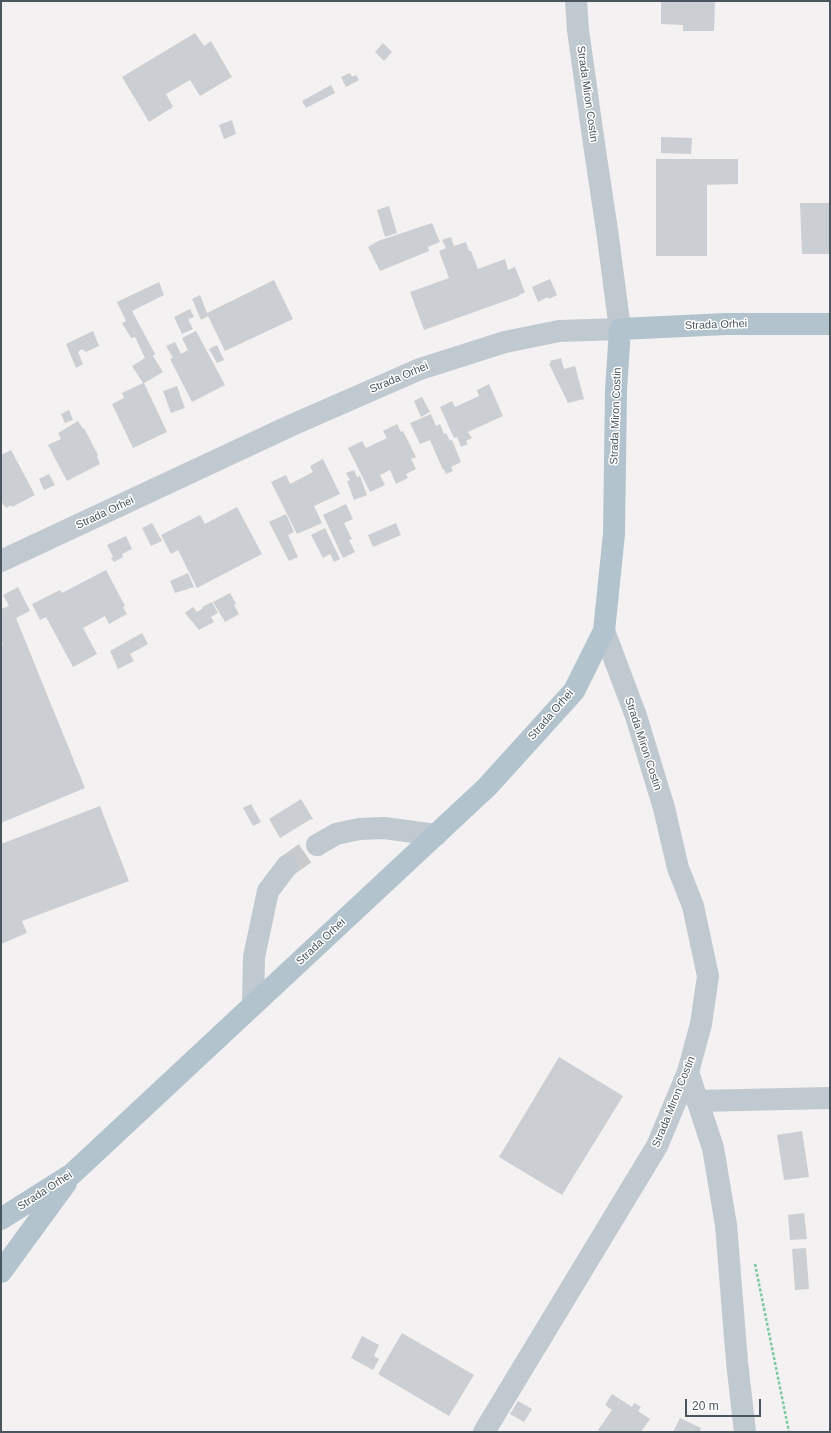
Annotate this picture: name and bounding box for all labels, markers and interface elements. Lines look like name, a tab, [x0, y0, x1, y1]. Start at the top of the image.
street label: Strada Miron Costin	[574, 45, 600, 143]
street label: Strada Orhei	[685, 317, 747, 333]
street label: Strada Orhei	[368, 360, 430, 396]
street label: Strada Miron Costin	[608, 367, 624, 465]
street label: Strada Orhei	[74, 494, 136, 532]
street label: Strada Orhei	[526, 687, 576, 743]
street label: Strada Miron Costin	[622, 696, 664, 792]
street label: Strada Orhei	[294, 916, 348, 968]
street label: Strada Miron Costin	[650, 1054, 698, 1150]
street label: Strada Orhei	[15, 1168, 75, 1214]
scale bar	[687, 1391, 763, 1417]
text: 20 m	[692, 1399, 719, 1413]

